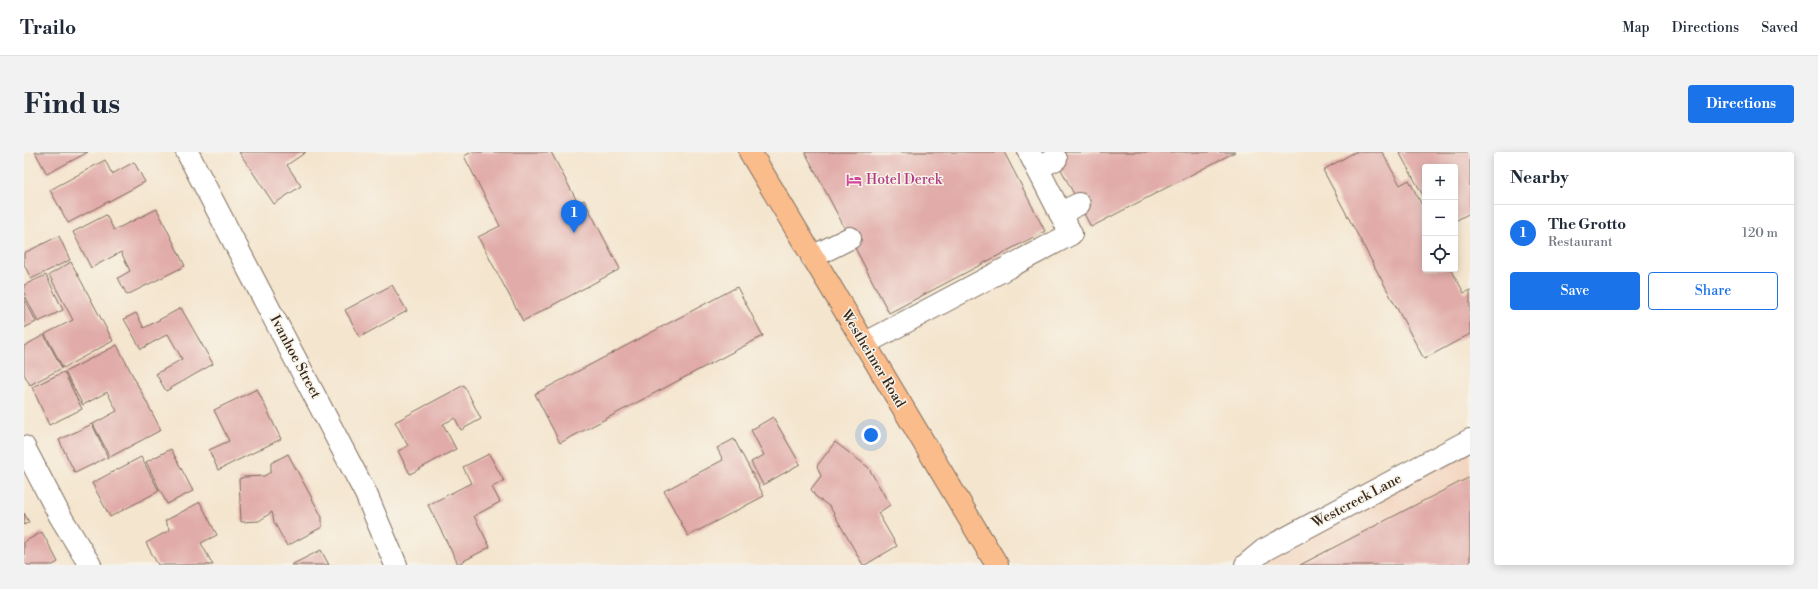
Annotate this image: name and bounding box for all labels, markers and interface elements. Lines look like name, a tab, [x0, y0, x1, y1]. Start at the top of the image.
text: Trailo	[20, 16, 76, 40]
text: Map	[1622, 19, 1650, 37]
text: Directions	[1672, 19, 1739, 37]
text: Saved	[1761, 19, 1798, 37]
button: Directions	[1688, 85, 1794, 123]
text: Find us	[24, 87, 120, 122]
map controls	[1422, 164, 1458, 272]
button: +	[1422, 164, 1458, 200]
text: Nearby	[1510, 167, 1569, 189]
hotel icon: Hotel Derek	[845, 171, 863, 189]
place label: Hotel Derek	[866, 171, 943, 189]
pin: 1	[561, 200, 587, 233]
button: −	[1422, 200, 1458, 236]
text: The Grotto	[1548, 215, 1626, 234]
text: 1	[1520, 225, 1526, 241]
text: 120 m	[1742, 225, 1778, 241]
text: Restaurant	[1548, 234, 1613, 250]
button: locate	[1422, 236, 1458, 272]
button: Save	[1510, 272, 1640, 310]
button: Share	[1648, 272, 1778, 310]
street label: Westheimer Road	[836, 306, 909, 411]
street label: Ivanhoe Street	[265, 312, 325, 402]
your location	[861, 425, 881, 445]
street label: Westcreek Lane	[1308, 470, 1405, 533]

